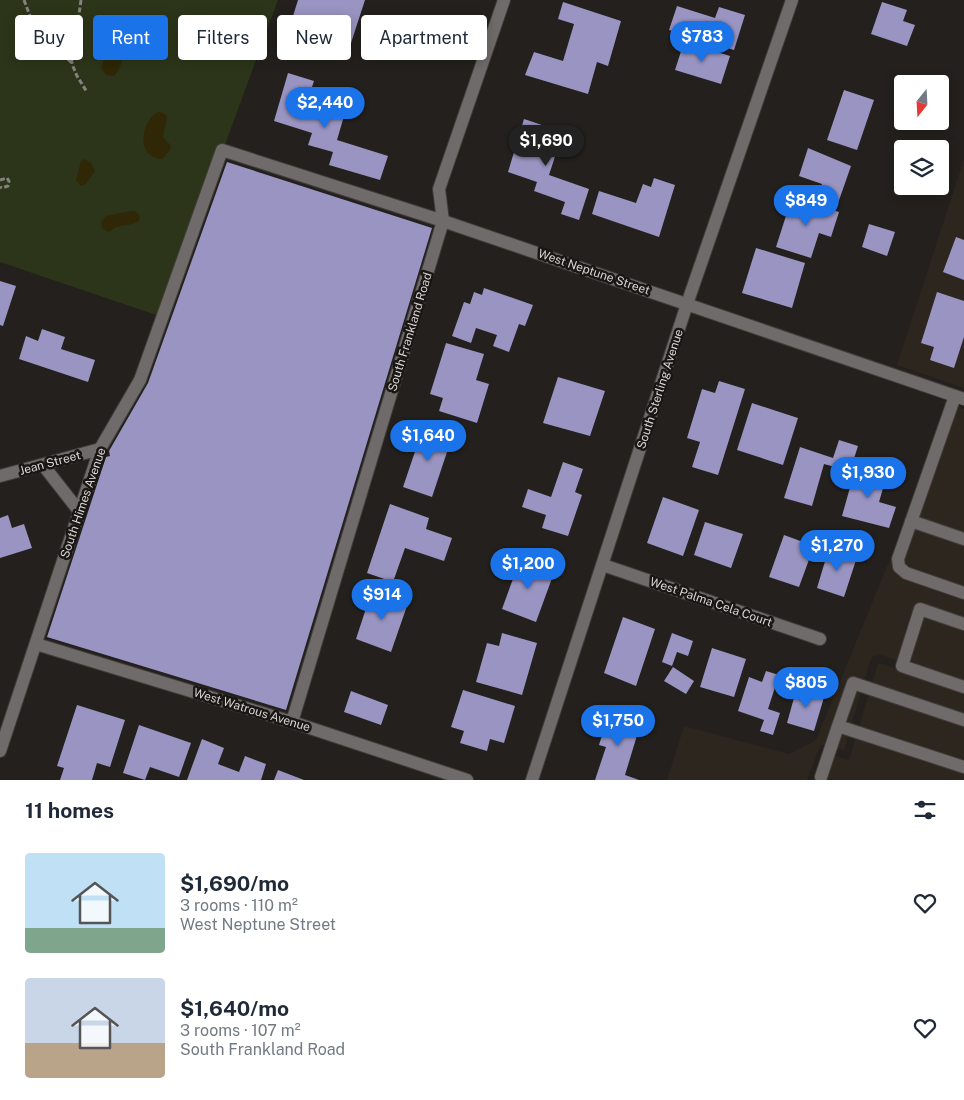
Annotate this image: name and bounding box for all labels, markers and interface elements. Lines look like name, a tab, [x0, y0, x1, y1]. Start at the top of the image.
chip: Buy	[15, 15, 83, 60]
chip: Rent	[93, 15, 168, 60]
chip: Filters	[178, 15, 267, 60]
chip: New	[277, 15, 351, 60]
chip: Apartment	[361, 15, 487, 60]
pin: $783	[672, 20, 732, 63]
text: $783	[681, 27, 723, 46]
north arrow	[894, 75, 949, 130]
map controls	[894, 75, 949, 195]
pin: $2,440	[284, 86, 366, 129]
text: $2,440	[297, 93, 353, 112]
pin: $1,690	[505, 124, 587, 167]
text: $1,690	[519, 131, 573, 150]
button: layers	[894, 140, 949, 195]
pin: $849	[776, 184, 836, 227]
text: $849	[785, 191, 827, 210]
street label: West Neptune Street	[536, 246, 652, 298]
street label: South Frankland Road	[385, 271, 435, 393]
street label: South Sterling Avenue	[634, 327, 686, 451]
pin: $1,640	[387, 420, 469, 462]
text: $1,640	[401, 426, 455, 445]
street label: South Himes Avenue	[58, 446, 109, 560]
street label: Jean Street	[18, 448, 83, 478]
pin: $1,930	[827, 456, 909, 499]
text: $1,930	[841, 463, 895, 482]
pin: $1,270	[796, 530, 878, 572]
text: $1,270	[811, 536, 863, 555]
pin: $1,200	[487, 548, 569, 590]
text: $1,200	[501, 554, 555, 573]
street label: West Palma Cela Court	[648, 575, 774, 630]
pin: $914	[352, 578, 412, 621]
text: $914	[363, 585, 401, 604]
pin: $805	[776, 666, 836, 709]
text: $805	[785, 673, 827, 692]
street label: West Watrous Avenue	[192, 686, 312, 734]
pin: $1,750	[577, 704, 659, 747]
text: $1,750	[592, 711, 644, 730]
icon: filters	[911, 796, 939, 824]
text: 11 homes	[25, 798, 114, 823]
text: $1,690/mo	[180, 871, 289, 896]
icon: home	[65, 873, 125, 933]
icon: heart	[911, 889, 939, 917]
text: 3 rooms · 110 m²	[180, 896, 298, 915]
text: West Neptune Street	[180, 915, 336, 934]
text: $1,640/mo	[180, 996, 289, 1021]
icon: home	[65, 998, 125, 1058]
icon: heart	[911, 1014, 939, 1042]
text: 3 rooms · 107 m²	[180, 1021, 301, 1040]
text: South Frankland Road	[180, 1040, 345, 1059]

